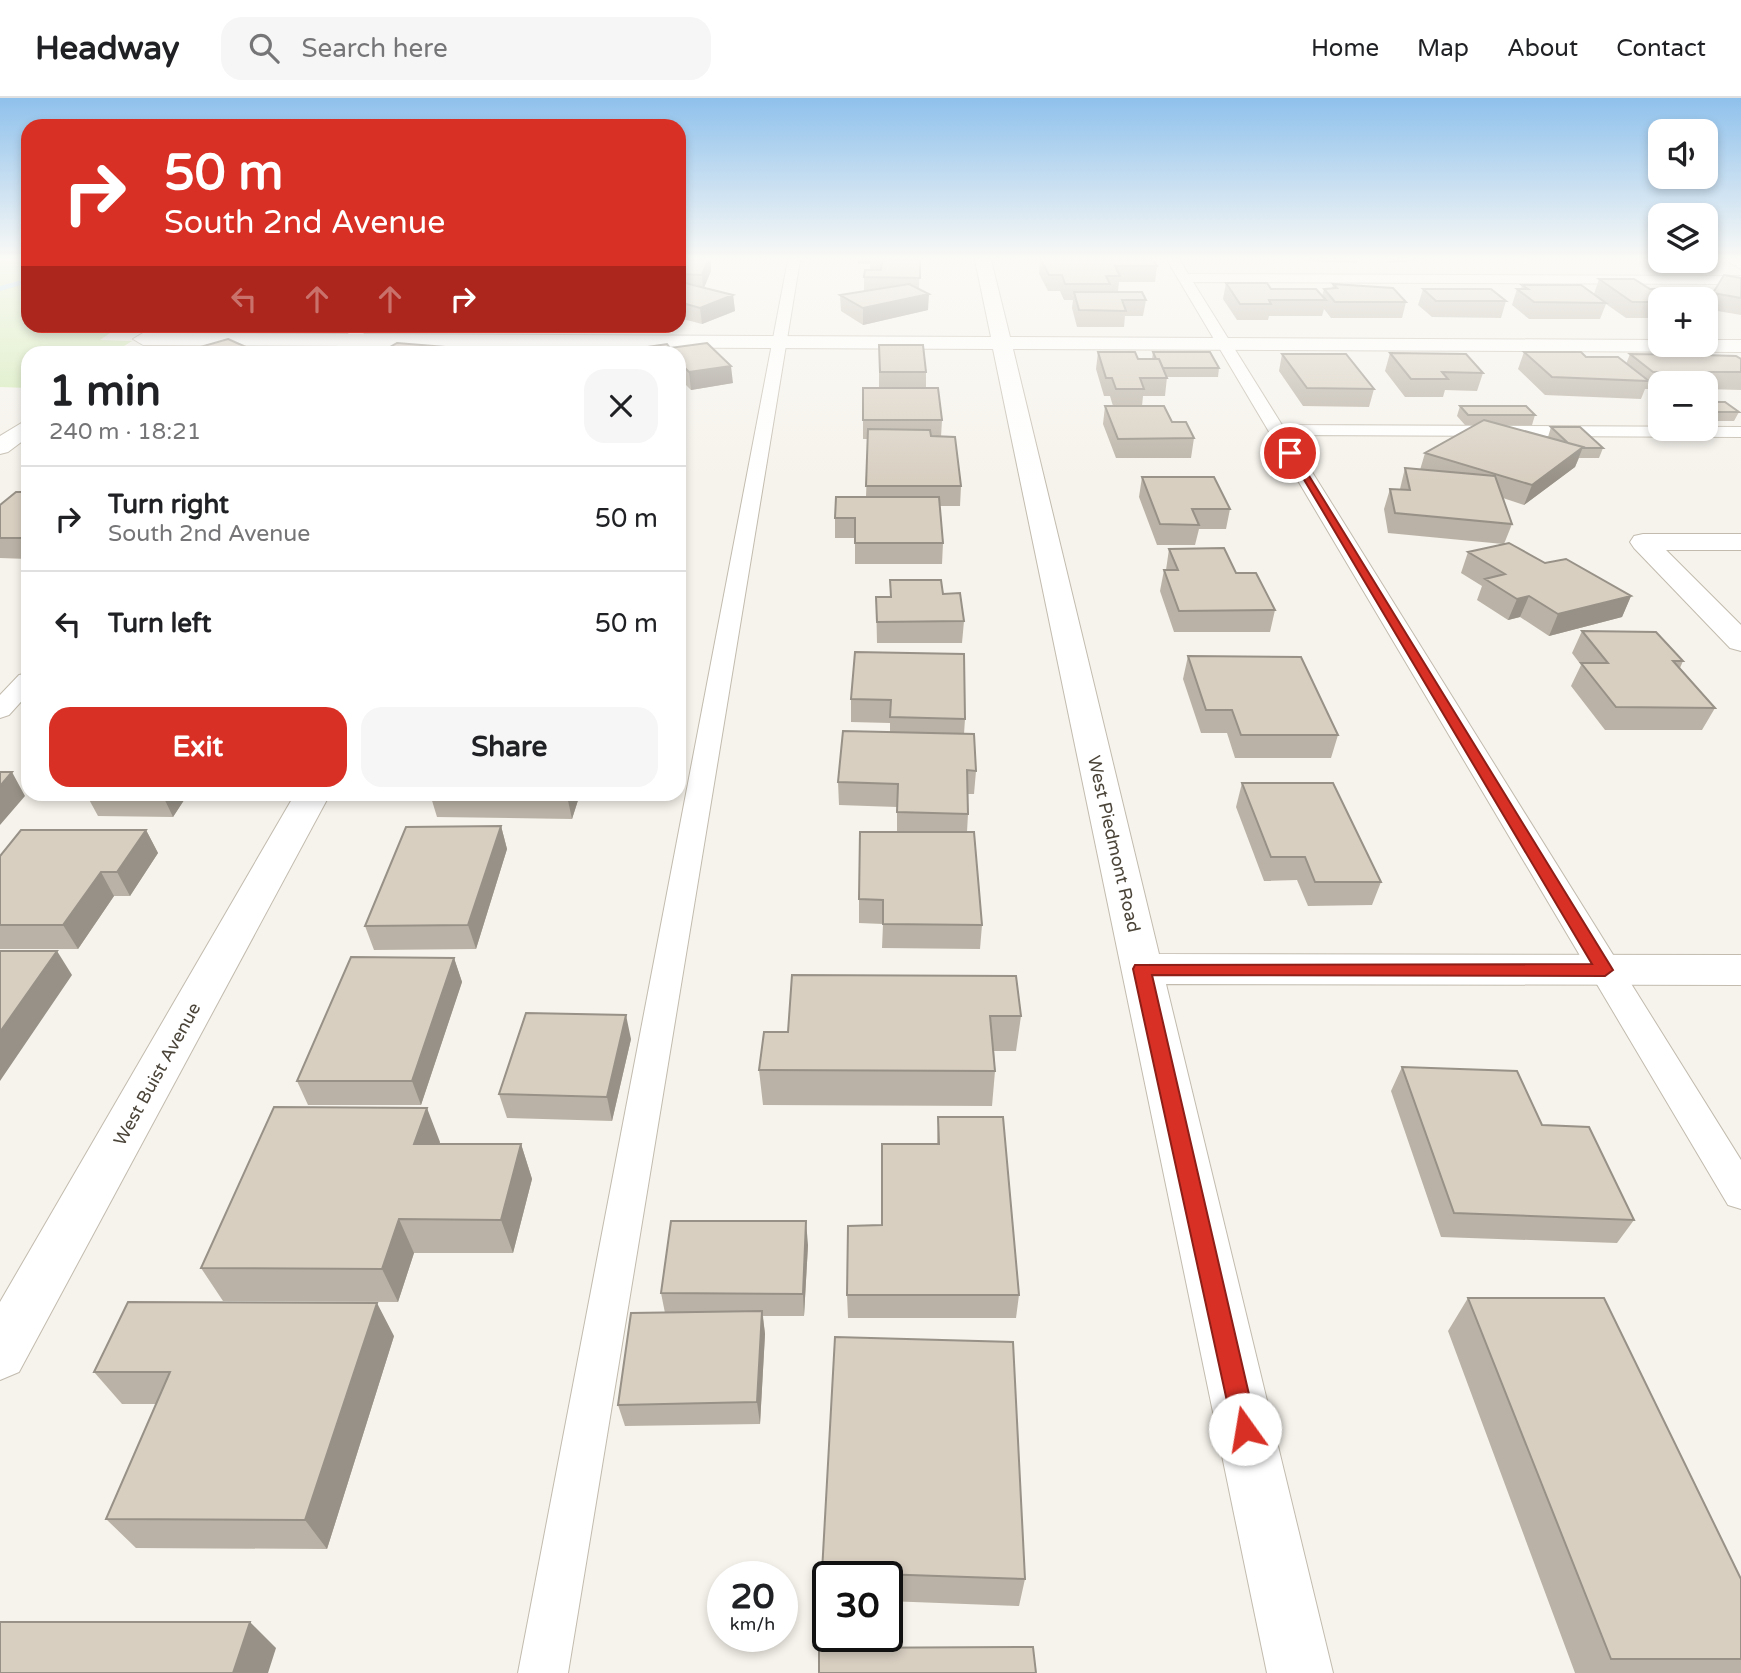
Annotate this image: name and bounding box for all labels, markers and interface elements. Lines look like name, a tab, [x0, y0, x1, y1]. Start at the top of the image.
search box	[221, 17, 711, 80]
text: Headway	[35, 29, 179, 68]
icon: search	[245, 29, 283, 67]
text: Search here	[301, 33, 448, 64]
text: Home	[1311, 34, 1379, 63]
text: Map	[1417, 34, 1469, 63]
text: About	[1507, 34, 1578, 63]
text: Contact	[1616, 34, 1706, 63]
map controls	[1648, 119, 1718, 441]
button: sound	[1648, 119, 1718, 189]
text: 50 m	[164, 144, 283, 203]
icon: right	[49, 147, 140, 238]
button: layers	[1648, 203, 1718, 273]
text: South 2nd Avenue	[164, 204, 445, 242]
icon: left	[225, 280, 263, 318]
icon: ahead	[298, 280, 336, 318]
icon: ahead	[371, 280, 409, 318]
icon: right	[444, 280, 482, 318]
button: +	[1648, 287, 1718, 357]
text: 1 min	[49, 366, 161, 417]
button: close	[584, 369, 658, 443]
button: −	[1648, 371, 1718, 441]
text: 240 m · 18:21	[49, 418, 201, 446]
pin	[1260, 423, 1320, 483]
icon: arrive	[1271, 434, 1309, 472]
text: Turn right	[108, 489, 229, 520]
icon: right	[49, 500, 87, 538]
text: 50 m	[595, 503, 658, 534]
text: South 2nd Avenue	[108, 520, 310, 548]
icon: left	[49, 605, 87, 643]
text: Turn left	[108, 608, 211, 639]
text: 50 m	[595, 608, 658, 639]
button: Exit	[49, 707, 347, 787]
button: Share	[361, 707, 658, 787]
street label: West Piedmont Road	[1083, 753, 1145, 935]
street label: West Buist Avenue	[109, 999, 205, 1149]
position arrow	[1208, 1392, 1282, 1466]
speed limit sign: 30	[812, 1561, 903, 1652]
text: 20	[731, 1576, 774, 1618]
text: km/h	[730, 1613, 775, 1635]

